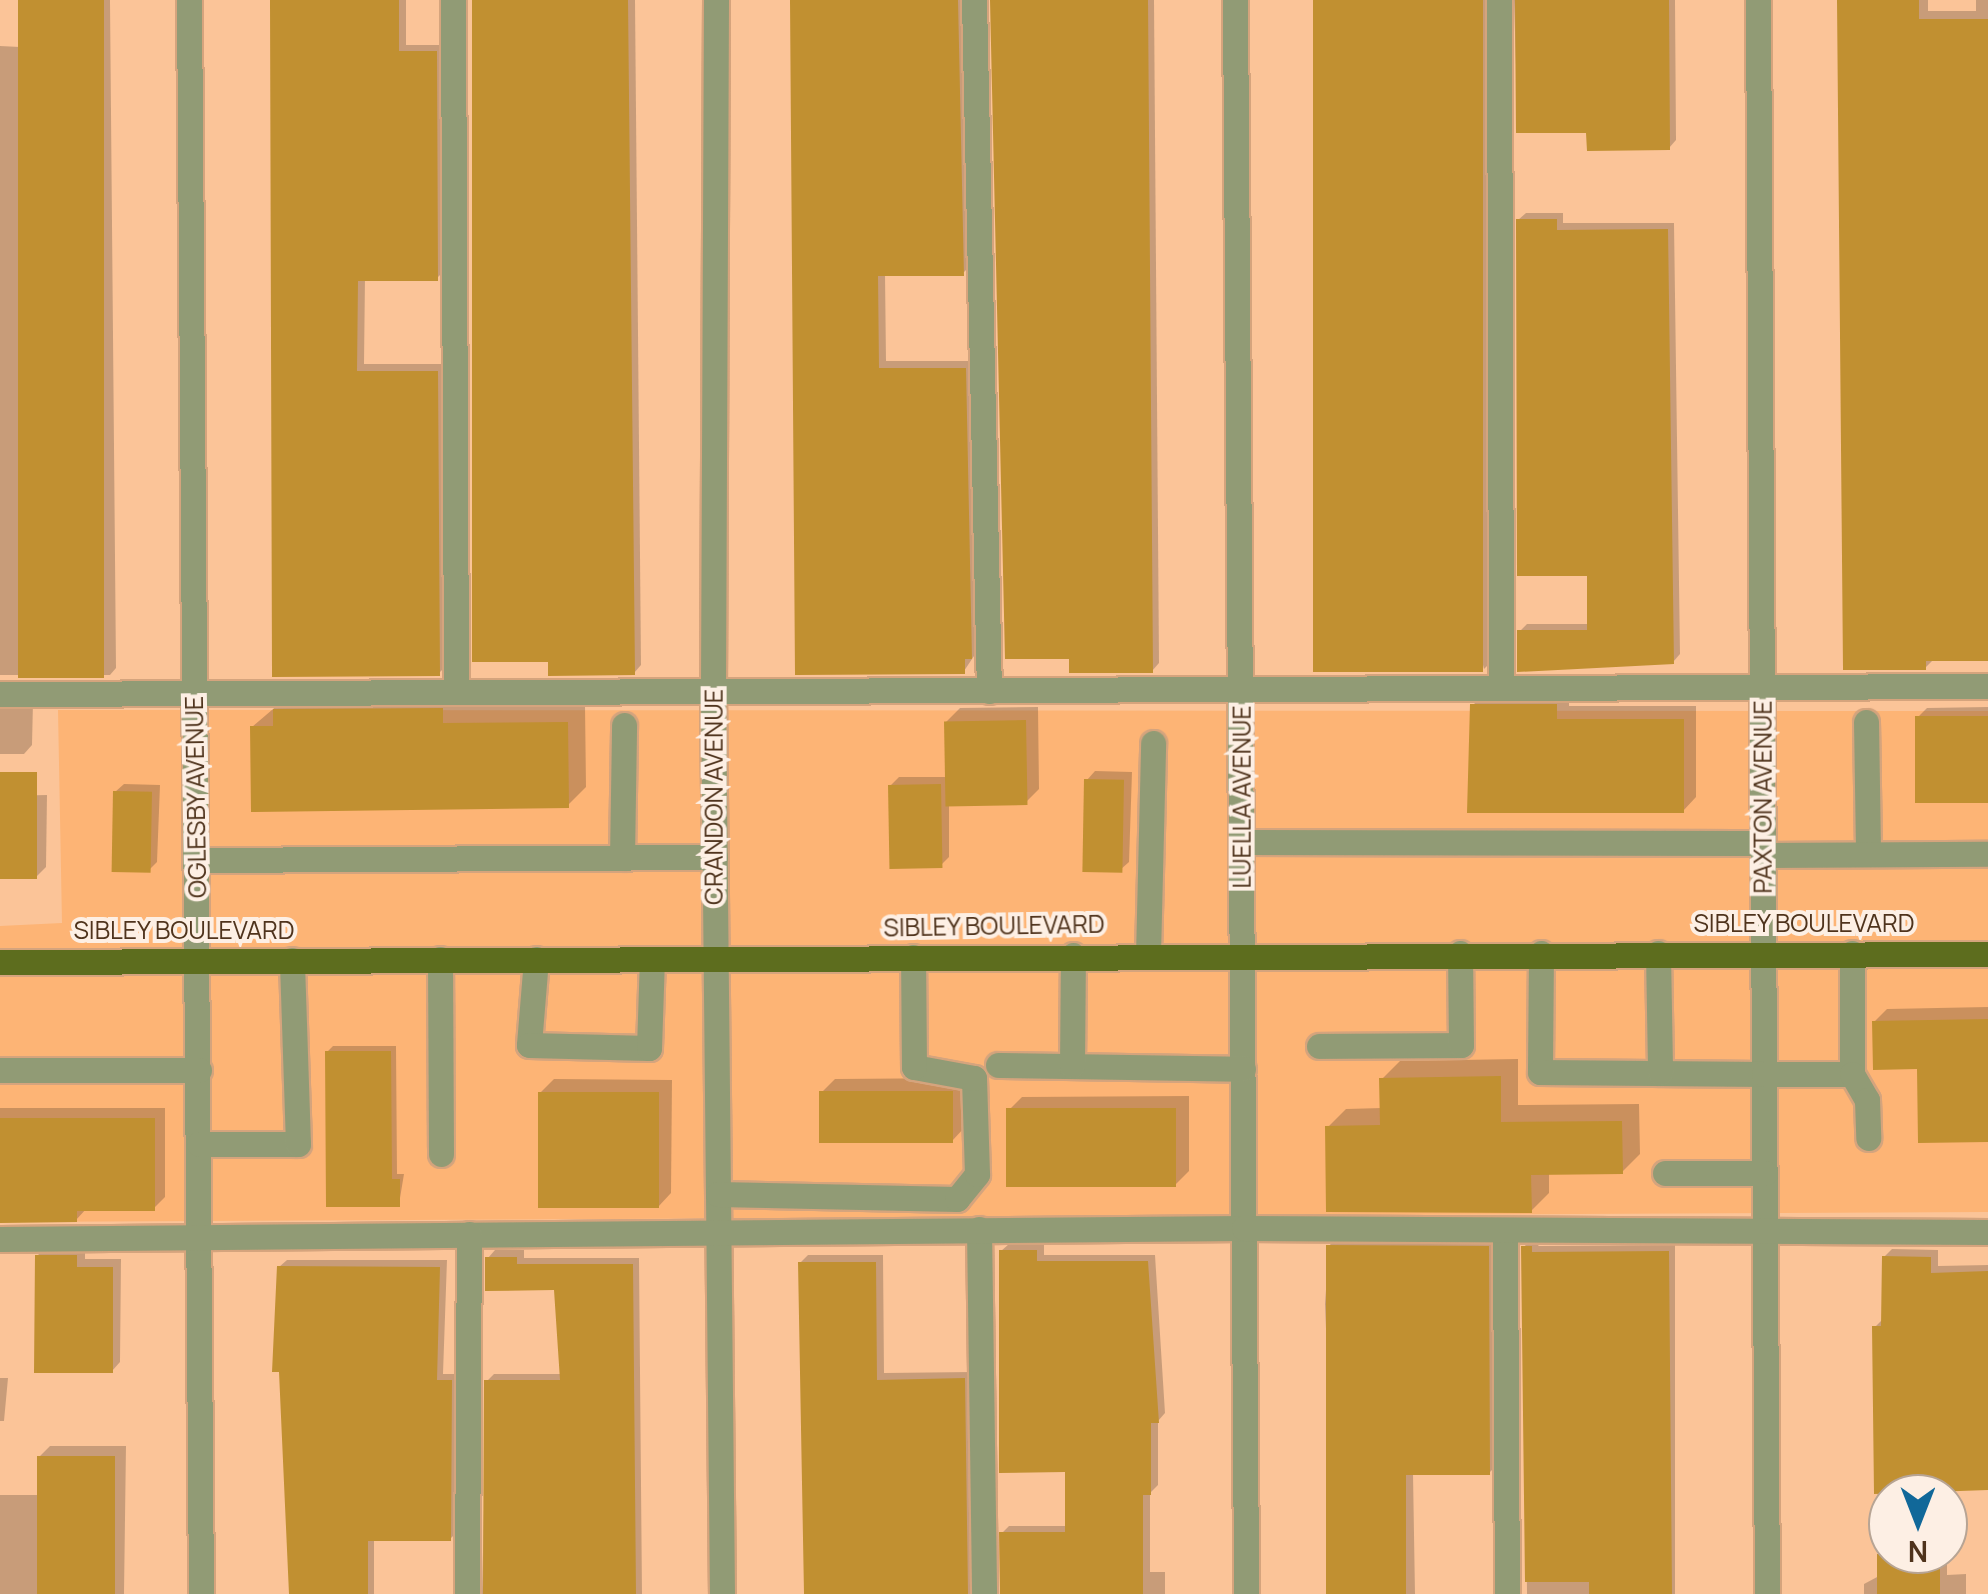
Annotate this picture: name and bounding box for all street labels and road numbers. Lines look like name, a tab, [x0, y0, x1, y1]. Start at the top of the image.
street label: CRANDON AVENUE	[699, 689, 729, 905]
street label: OGLESBY AVENUE	[179, 695, 213, 899]
street label: PAXTON AVENUE	[1748, 700, 1778, 894]
street label: LUELLA AVENUE	[1227, 705, 1257, 889]
street label: SIBLEY BOULEVARD	[1693, 908, 1915, 938]
street label: SIBLEY BOULEVARD	[883, 909, 1105, 943]
street label: SIBLEY BOULEVARD	[73, 915, 295, 945]

